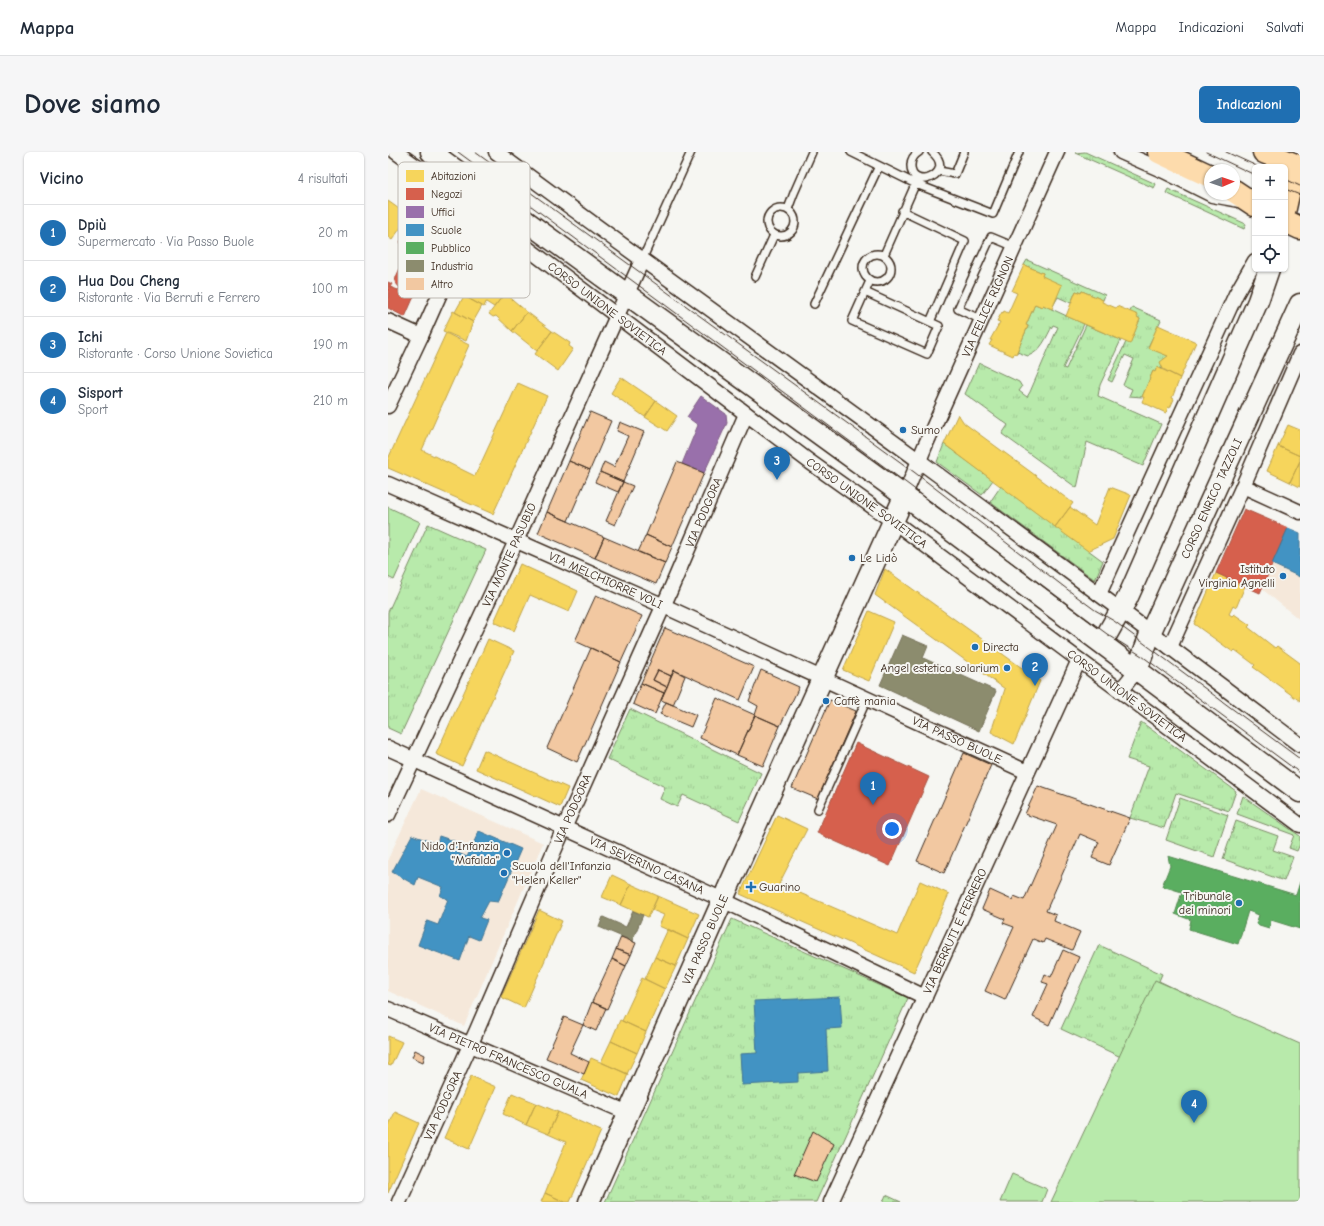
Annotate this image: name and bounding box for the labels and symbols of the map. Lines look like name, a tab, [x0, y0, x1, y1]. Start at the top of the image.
legend	[398, 162, 530, 298]
north arrow	[1204, 164, 1240, 200]
text: Abitazioni	[431, 170, 476, 183]
text: Negozi	[431, 188, 462, 201]
text: Uffici	[431, 206, 455, 219]
text: Scuole	[431, 224, 462, 237]
text: Pubblico	[431, 242, 471, 255]
street label: VIA FELICE RIGNON	[959, 254, 1016, 359]
street label: CORSO UNIONE SOVIETICA	[545, 259, 670, 358]
text: Industria	[431, 260, 473, 273]
text: Altro	[431, 278, 453, 291]
place label: Sumo	[911, 423, 940, 437]
marker: Sumo	[898, 425, 908, 435]
street label: CORSO ENRICO TAZZOLI	[1178, 436, 1245, 561]
pin: 3	[764, 447, 790, 480]
street label: CORSO UNIONE SOVIETICA	[803, 455, 930, 551]
street label: VIA PODGORA	[683, 475, 725, 549]
street label: VIA MONTE PASUBIO	[479, 500, 539, 609]
street label: VIA MELCHIORRE VOLI	[546, 549, 665, 612]
place label: Le Lidò	[860, 551, 897, 565]
marker: Le Lidò	[847, 553, 857, 563]
place label: Istituto Virginia Agnelli	[1199, 562, 1275, 590]
marker: Istituto Virginia Agnelli	[1278, 571, 1288, 581]
place label: Directa	[983, 640, 1019, 654]
marker: Directa	[970, 642, 980, 652]
street label: CORSO UNIONE SOVIETICA	[1064, 647, 1189, 745]
pin: 2	[1022, 653, 1048, 686]
place label: Angel estetica solarium	[880, 661, 999, 675]
marker: Angel estetica solarium	[1002, 663, 1012, 673]
place label: Caffè mania	[834, 694, 896, 708]
marker: Caffè mania	[821, 696, 831, 706]
street label: VIA PASSO BUOLE	[910, 713, 1004, 767]
street label: VIA PODGORA	[551, 772, 594, 846]
pin: 1	[860, 772, 886, 805]
your location	[882, 819, 902, 839]
street label: VIA SEVERINO CASANA	[587, 833, 706, 897]
place label: Nido d'Infanzia "Mafalda"	[422, 839, 499, 867]
marker: Nido d'Infanzia "Mafalda"	[502, 848, 512, 858]
place label: Scuola dell'Infanzia "Helen Keller"	[512, 859, 611, 887]
street label: VIA BERRUTI E FERRERO	[920, 866, 990, 996]
marker: Scuola dell'Infanzia "Helen Keller"	[499, 868, 509, 878]
place label: Guarino	[759, 880, 800, 894]
marker: Guarino	[746, 882, 756, 892]
place label: Tribunale dei minori	[1179, 889, 1231, 917]
street label: VIA PASSO BUOLE	[679, 892, 731, 987]
marker: Tribunale dei minori	[1234, 898, 1244, 908]
street label: VIA PIETRO FRANCESCO GUALA	[426, 1020, 590, 1102]
street label: VIA PODGORA	[421, 1069, 465, 1142]
pin: 4	[1181, 1090, 1207, 1123]

